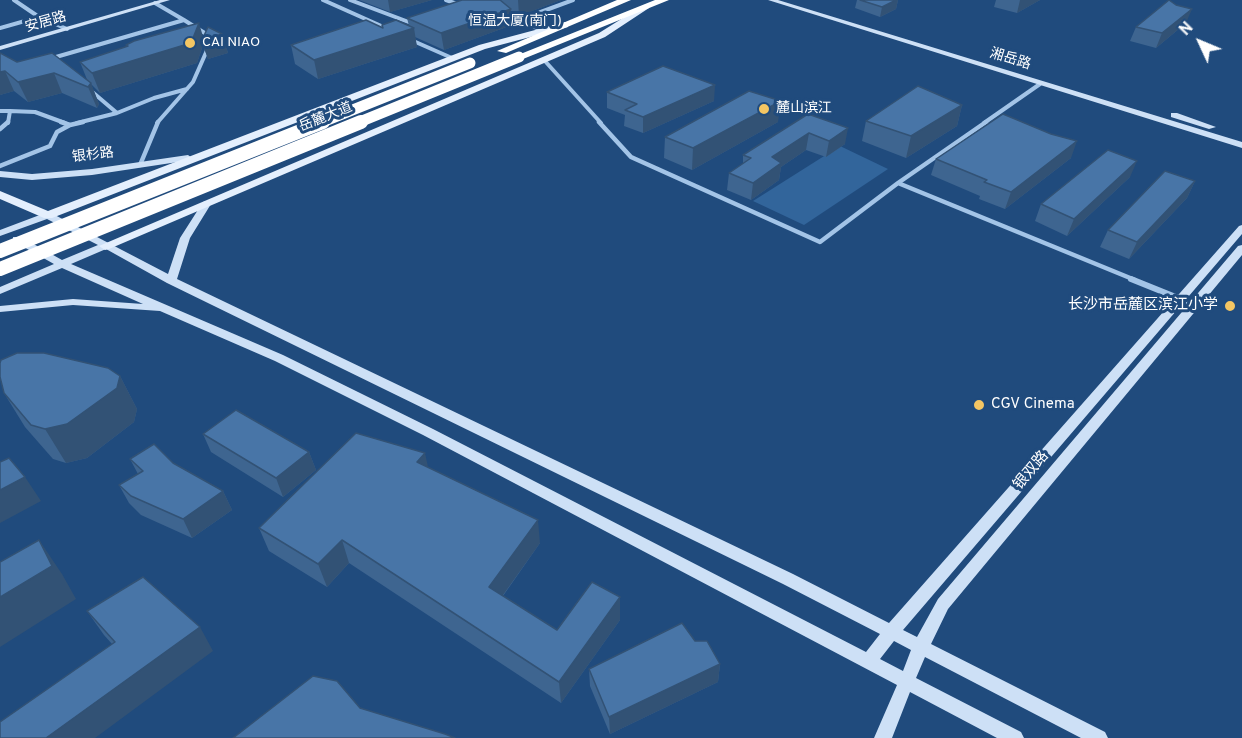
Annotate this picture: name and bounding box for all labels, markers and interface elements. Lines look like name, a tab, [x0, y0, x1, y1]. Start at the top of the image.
street label: 安居路	[23, 9, 69, 37]
north arrow	[1170, 12, 1230, 72]
district label: 恒温大厦(南门)	[468, 14, 562, 30]
text: N	[1176, 18, 1198, 41]
place label: CAI NIAO	[202, 35, 260, 51]
marker: CAI NIAO	[183, 36, 197, 50]
street label: 湘岳路	[987, 46, 1033, 74]
street label: 岳麓大道	[297, 100, 355, 136]
place label: 麓山滨江	[776, 101, 832, 117]
marker: 麓山滨江	[757, 102, 771, 116]
street label: 银杉路	[71, 145, 115, 167]
place label: 长沙市岳麓区滨江小学	[1068, 297, 1218, 315]
marker: 长沙市岳麓区滨江小学	[1223, 299, 1237, 313]
place label: CGV Cinema	[991, 396, 1075, 414]
marker: CGV Cinema	[972, 398, 986, 412]
street label: 银双路	[1011, 448, 1053, 494]

